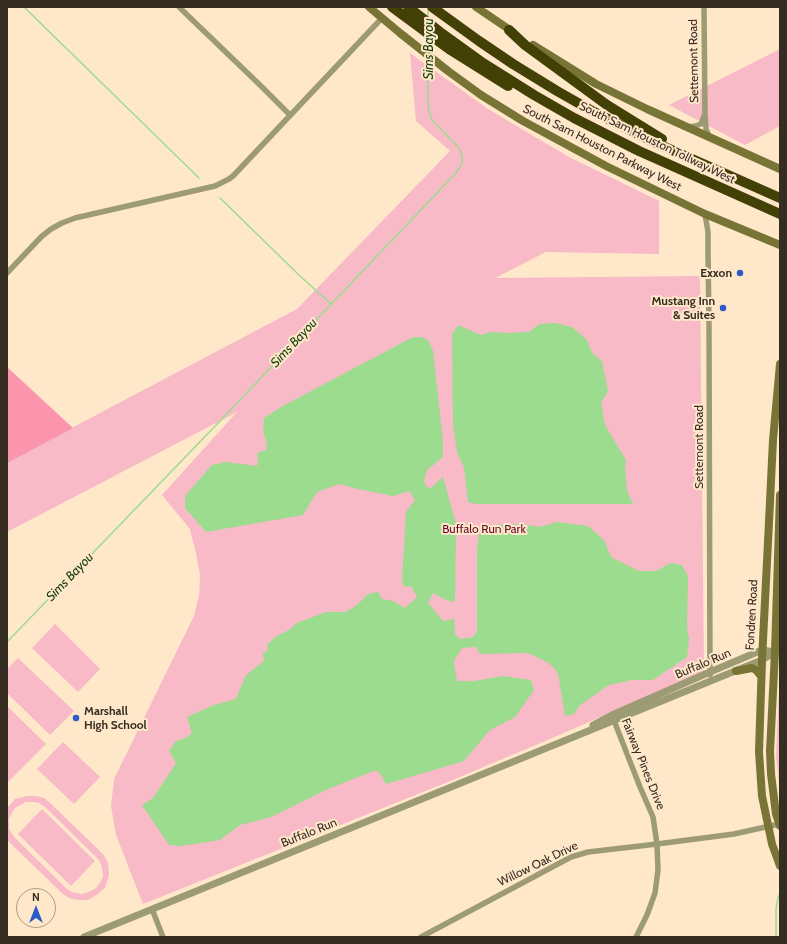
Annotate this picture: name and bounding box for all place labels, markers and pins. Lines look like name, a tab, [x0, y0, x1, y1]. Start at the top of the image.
place label: Exxon	[700, 266, 732, 280]
marker: Exxon	[735, 268, 745, 278]
place label: Mustang Inn & Suites	[651, 294, 715, 322]
marker: Mustang Inn & Suites	[718, 303, 728, 313]
place label: Marshall High School	[84, 704, 147, 732]
marker: Marshall High School	[71, 713, 81, 723]

